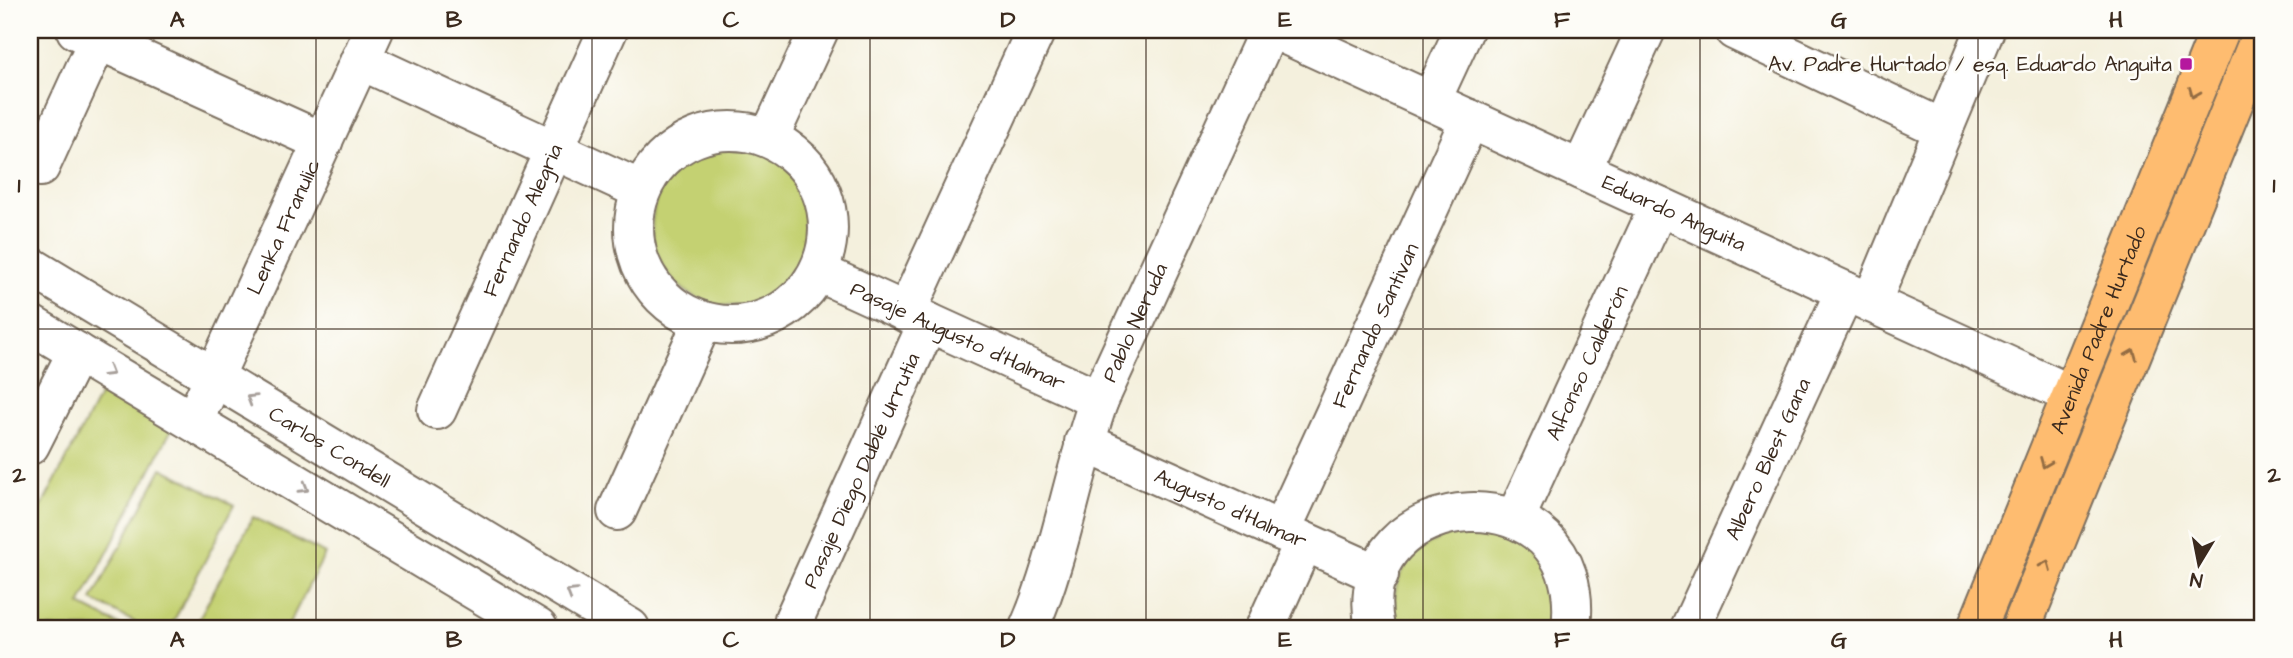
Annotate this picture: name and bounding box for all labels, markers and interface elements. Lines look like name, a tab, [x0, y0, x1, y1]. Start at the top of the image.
text: A	[170, 4, 185, 36]
text: B	[446, 4, 463, 36]
text: C	[723, 4, 740, 36]
text: D	[1001, 4, 1016, 36]
text: E	[1278, 4, 1292, 36]
text: F	[1554, 4, 1571, 36]
text: G	[1831, 4, 1847, 36]
text: H	[2109, 4, 2123, 36]
place label: Av. Padre Hurtado / esq. Eduardo Anguita	[1768, 50, 2172, 81]
marker: Av. Padre Hurtado / esq. Eduardo Anguita	[2178, 56, 2194, 72]
one-way arrow	[2189, 86, 2203, 98]
street label: Fernando Alegria	[476, 139, 570, 302]
street label: Lenka Franulic	[240, 154, 328, 299]
street label: Eduardo Anguita	[1597, 168, 1751, 259]
text: 1	[18, 169, 21, 201]
text: 1	[2273, 169, 2276, 201]
street label: Avenida Padre Hurtado	[2043, 221, 2154, 438]
street label: Fernando Santivan	[1325, 239, 1426, 413]
street label: Pablo Neruda	[1095, 258, 1175, 387]
street label: Pasaje Augusto d'Halmar	[846, 275, 1070, 398]
street label: Alfonso Calderón	[1539, 281, 1635, 445]
street label: Pasaje Diego Dublé Urrutia	[796, 348, 927, 593]
one-way arrow	[2123, 349, 2137, 361]
one-way arrow	[102, 363, 115, 376]
street label: Albero Blest Gana	[1718, 373, 1818, 545]
one-way arrow	[245, 394, 258, 407]
street label: Carlos Condell	[263, 399, 396, 495]
one-way arrow	[2039, 456, 2053, 468]
text: 2	[11, 459, 26, 491]
text: 2	[2266, 459, 2281, 491]
street label: Augusto d'Halmar	[1150, 462, 1312, 556]
one-way arrow	[297, 480, 310, 493]
north arrow	[2164, 528, 2234, 598]
one-way arrow	[2038, 560, 2052, 572]
text: N	[2188, 565, 2205, 594]
one-way arrow	[566, 589, 579, 602]
text: A	[170, 624, 185, 656]
text: B	[446, 624, 463, 656]
text: C	[723, 624, 740, 656]
text: D	[1001, 624, 1016, 656]
text: E	[1278, 624, 1292, 656]
text: F	[1554, 624, 1571, 656]
text: G	[1831, 624, 1847, 656]
text: H	[2109, 624, 2123, 656]

